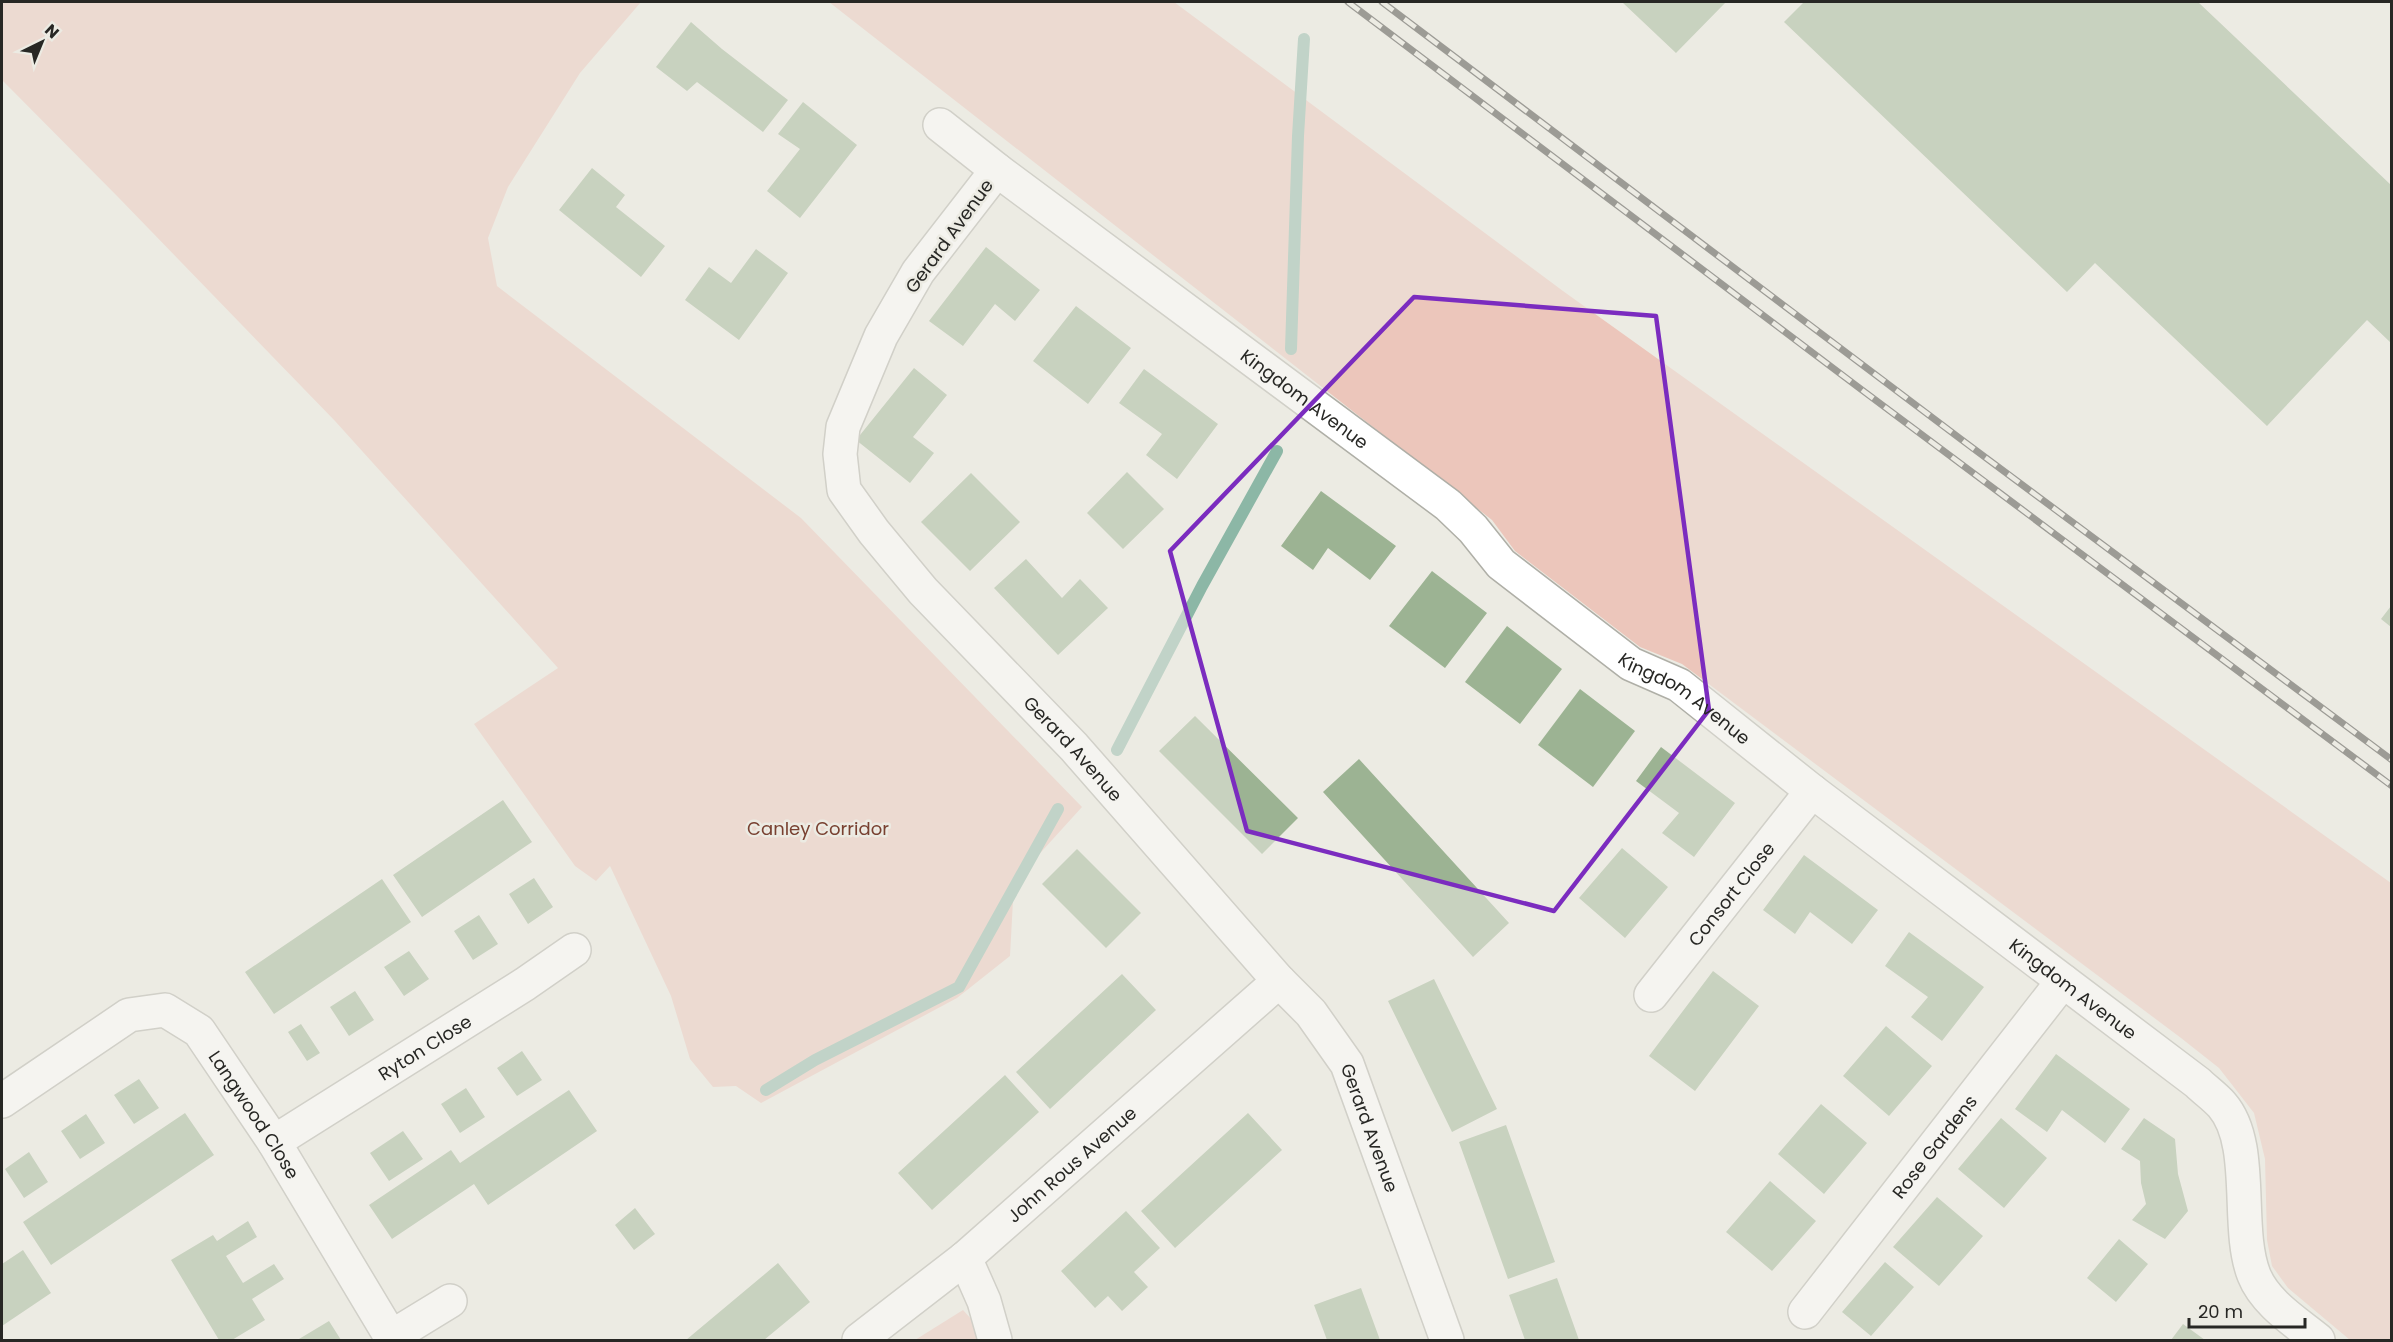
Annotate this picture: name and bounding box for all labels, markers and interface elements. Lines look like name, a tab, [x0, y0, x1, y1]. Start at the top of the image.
north arrow	[12, 12, 72, 72]
text: N	[40, 19, 64, 44]
street label: Gerard Avenue	[899, 174, 999, 298]
street label: Kingdom Avenue	[1236, 343, 1374, 454]
street label: Kingdom Avenue	[1613, 646, 1756, 750]
street label: Gerard Avenue	[1018, 690, 1128, 807]
park label: Canley Corridor	[747, 816, 889, 841]
street label: Consort Close	[1682, 836, 1780, 951]
street label: Kingdom Avenue	[2004, 932, 2142, 1045]
street label: Ryton Close	[373, 1008, 476, 1086]
street label: Langwood Close	[203, 1045, 306, 1183]
street label: Gerard Avenue	[1335, 1060, 1405, 1196]
street label: Rose Gardens	[1886, 1089, 1982, 1203]
street label: John Rous Avenue	[1001, 1100, 1142, 1228]
scale bar	[2189, 1291, 2304, 1329]
text: 20 m	[2198, 1299, 2243, 1324]

